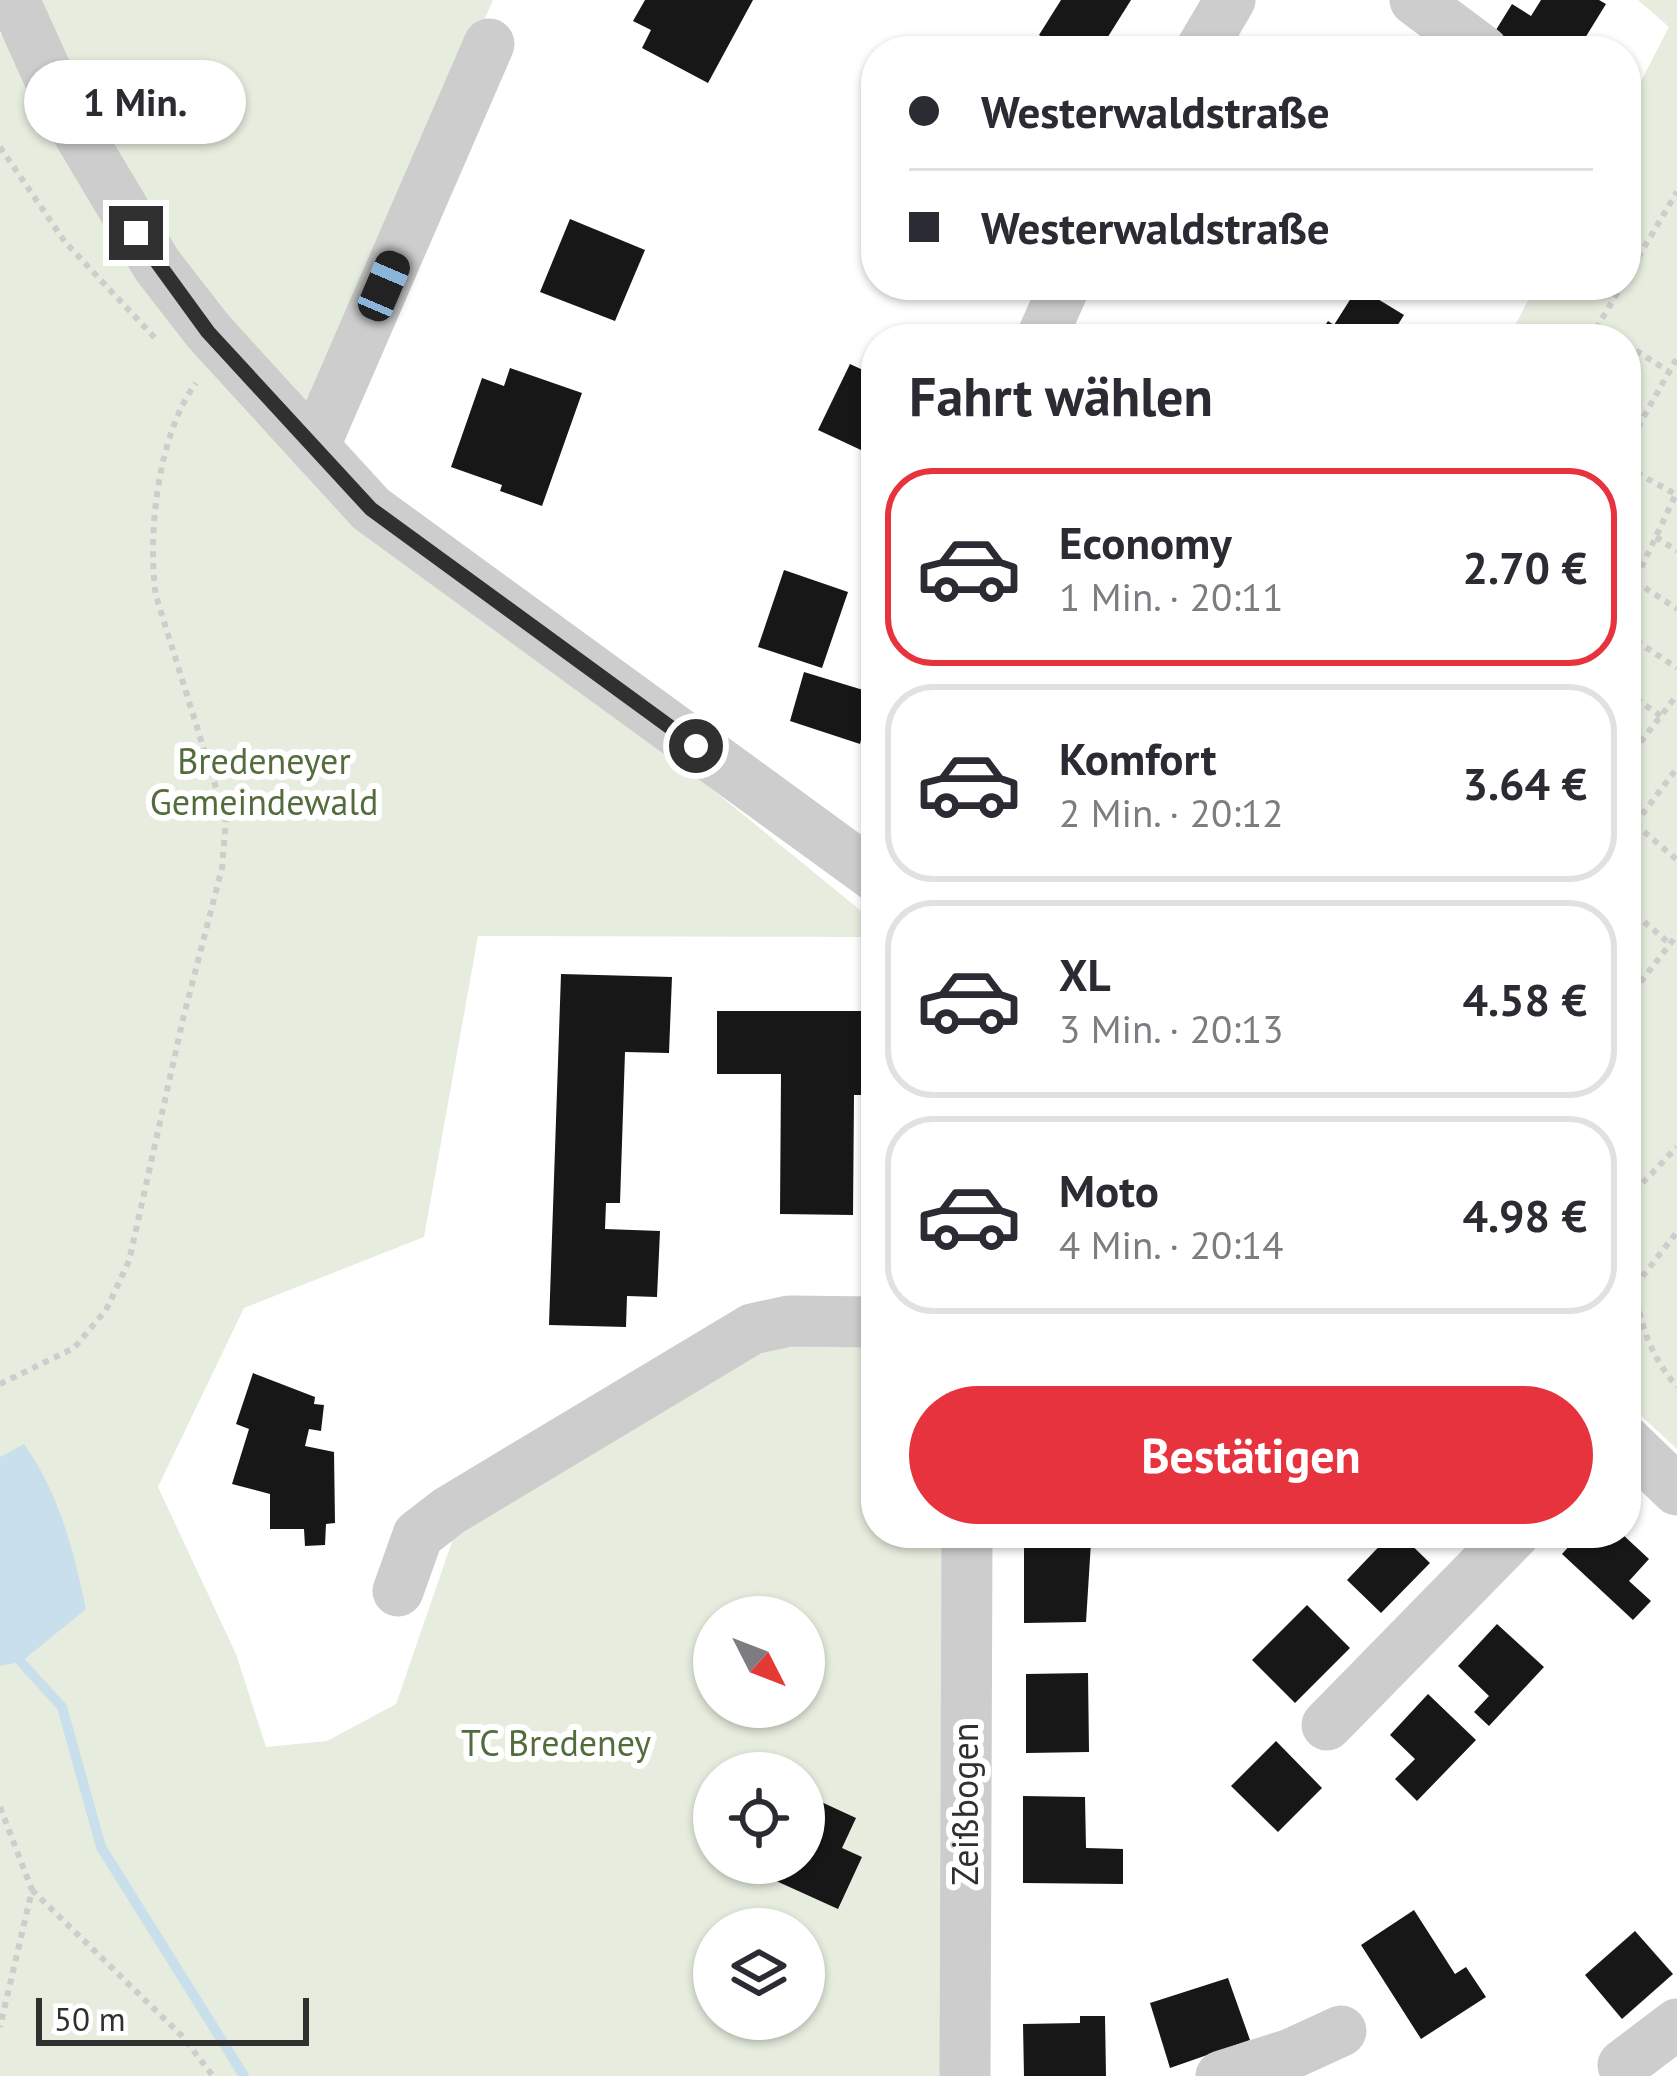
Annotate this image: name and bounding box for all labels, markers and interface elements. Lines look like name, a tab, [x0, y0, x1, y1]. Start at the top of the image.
callout: 1 Min.	[25, 59, 247, 143]
text: 1 Min.	[83, 76, 187, 127]
text: Westerwaldstraße	[981, 82, 1330, 140]
text: Westerwaldstraße	[981, 198, 1330, 256]
route end	[109, 206, 163, 260]
car	[353, 246, 415, 326]
text: Fahrt wählen	[909, 361, 1213, 431]
icon: car	[915, 513, 1023, 621]
text: Economy	[1059, 513, 1232, 571]
text: 2.70 €	[1462, 538, 1587, 596]
text: 1 Min. · 20:11	[1059, 571, 1283, 622]
route start	[669, 719, 723, 773]
icon: car	[915, 729, 1023, 837]
text: Komfort	[1059, 729, 1216, 787]
park label: Bredeneyer Gemeindewald	[150, 737, 378, 825]
text: 3.64 €	[1462, 754, 1587, 812]
text: 2 Min. · 20:12	[1059, 787, 1283, 838]
icon: car	[915, 945, 1023, 1053]
text: XL	[1059, 945, 1111, 1003]
text: 4.58 €	[1462, 970, 1587, 1028]
text: 3 Min. · 20:13	[1059, 1003, 1283, 1054]
icon: car	[915, 1161, 1023, 1269]
text: Moto	[1059, 1161, 1159, 1219]
text: 4.98 €	[1462, 1186, 1587, 1244]
text: 4 Min. · 20:14	[1059, 1219, 1283, 1270]
button: Bestätigen	[909, 1386, 1593, 1524]
north arrow	[693, 1596, 825, 1728]
map controls	[693, 1596, 825, 2040]
park label: TC Bredeney	[461, 1719, 651, 1766]
street label: Zeißbogen	[941, 1722, 988, 1886]
button: locate	[693, 1752, 825, 1884]
button: layers	[693, 1908, 825, 2040]
scale bar	[36, 1992, 309, 2045]
text: 50 m	[54, 1997, 126, 2040]

